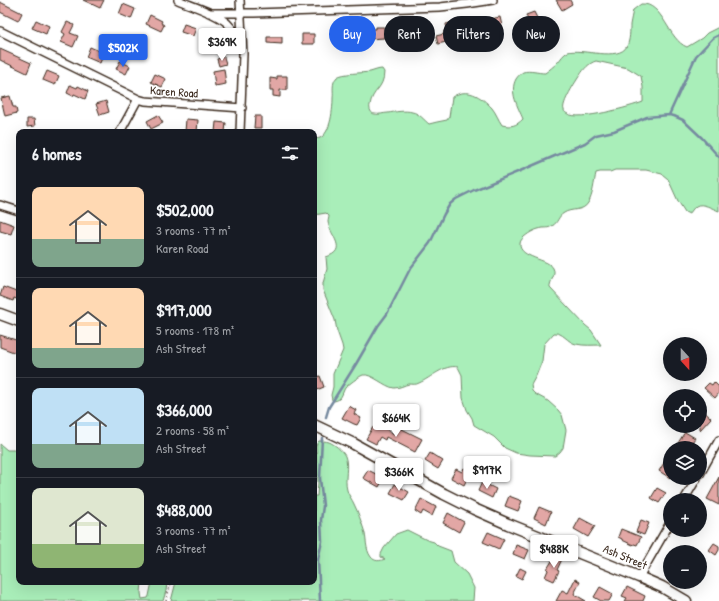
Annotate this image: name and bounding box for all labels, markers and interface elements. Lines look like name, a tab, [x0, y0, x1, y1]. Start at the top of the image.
chip: Buy	[329, 16, 376, 52]
chip: Rent	[384, 16, 435, 52]
chip: Filters	[443, 16, 504, 52]
chip: New	[512, 16, 560, 52]
pin: $369K	[194, 28, 250, 62]
text: $369K	[207, 32, 237, 50]
pin: $502K	[95, 34, 151, 68]
text: $502K	[108, 38, 138, 56]
street label: Karen Road	[149, 81, 199, 102]
text: 6 homes	[32, 142, 82, 165]
icon: filters	[279, 142, 301, 164]
text: $502,000	[156, 198, 214, 221]
icon: home	[64, 203, 112, 251]
text: 3 rooms · 77 m²	[156, 221, 230, 239]
text: Karen Road	[156, 239, 208, 257]
text: $917,000	[156, 298, 212, 321]
icon: home	[64, 304, 112, 352]
text: 5 rooms · 178 m²	[156, 321, 234, 339]
north arrow	[663, 337, 707, 381]
map controls	[663, 337, 707, 589]
text: Ash Street	[156, 339, 206, 357]
button: locate	[663, 389, 707, 433]
text: $366,000	[156, 398, 212, 421]
icon: home	[64, 404, 112, 452]
pin: $664K	[368, 404, 424, 438]
text: $664K	[382, 408, 410, 426]
text: 2 rooms · 58 m²	[156, 421, 229, 439]
text: Ash Street	[156, 439, 206, 457]
button: layers	[663, 441, 707, 485]
pin: $917K	[459, 456, 515, 490]
pin: $366K	[371, 458, 427, 492]
text: $917K	[472, 460, 502, 478]
text: $366K	[384, 462, 414, 480]
button: +	[663, 493, 707, 537]
text: $488,000	[156, 498, 212, 521]
icon: home	[64, 504, 112, 552]
text: 3 rooms · 77 m²	[156, 521, 230, 539]
pin: $488K	[526, 535, 582, 569]
text: Ash Street	[156, 539, 206, 557]
text: $488K	[539, 539, 569, 557]
street label: Ash Street	[601, 540, 651, 574]
button: −	[663, 545, 707, 589]

